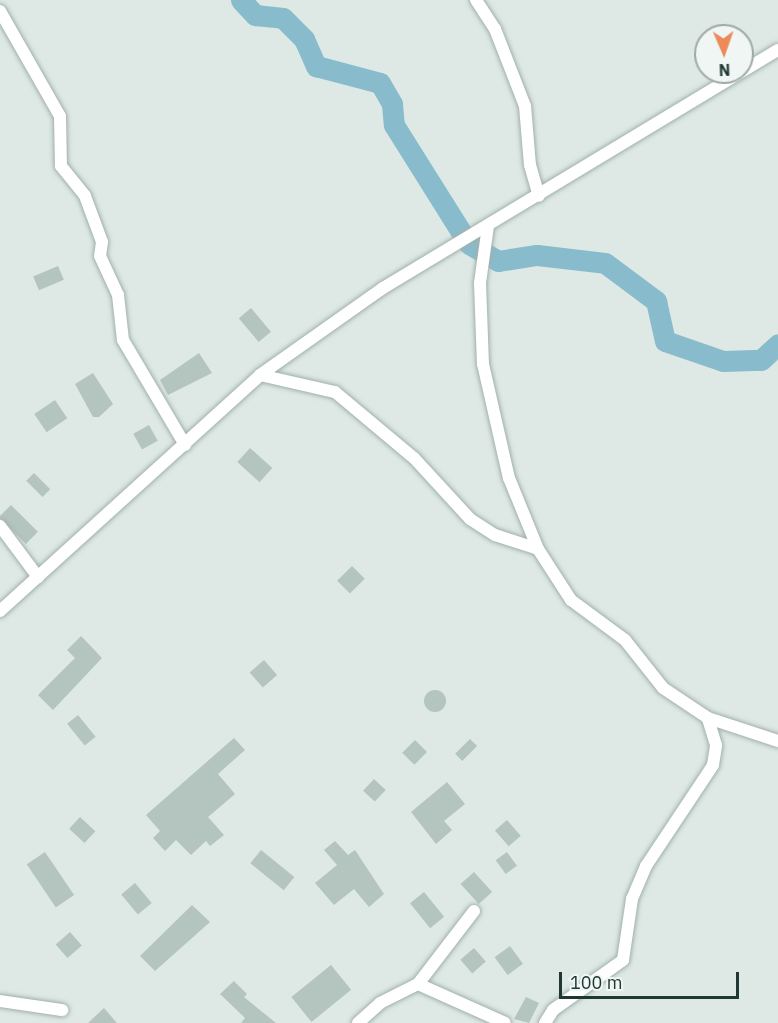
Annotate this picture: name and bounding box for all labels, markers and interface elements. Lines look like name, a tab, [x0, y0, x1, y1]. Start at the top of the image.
north arrow	[694, 24, 754, 84]
text: N	[718, 60, 731, 80]
scale bar	[562, 960, 742, 998]
text: 100 m	[570, 971, 622, 994]

